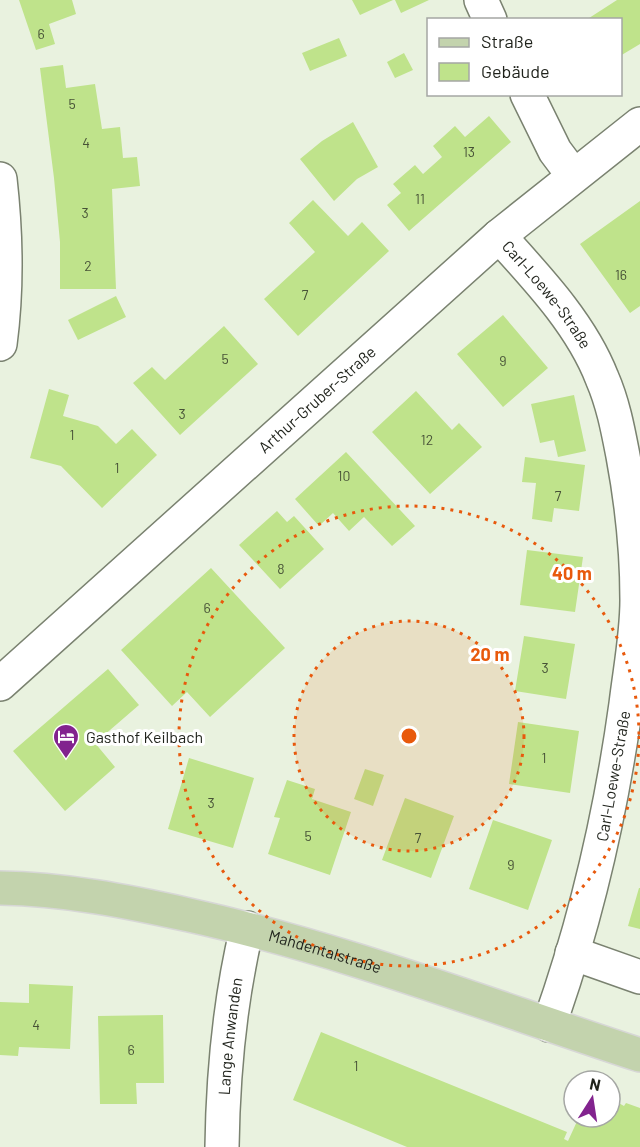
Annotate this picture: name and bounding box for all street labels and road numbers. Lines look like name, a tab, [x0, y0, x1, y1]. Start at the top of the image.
street label: Carl-Loewe-Straße	[499, 236, 596, 352]
street label: Arthur-Gruber-Straße	[254, 342, 379, 457]
street label: Carl-Loewe-Straße	[592, 709, 633, 843]
street label: Mahdentalstraße	[267, 925, 384, 977]
street label: Lange Anwanden	[214, 976, 246, 1096]

